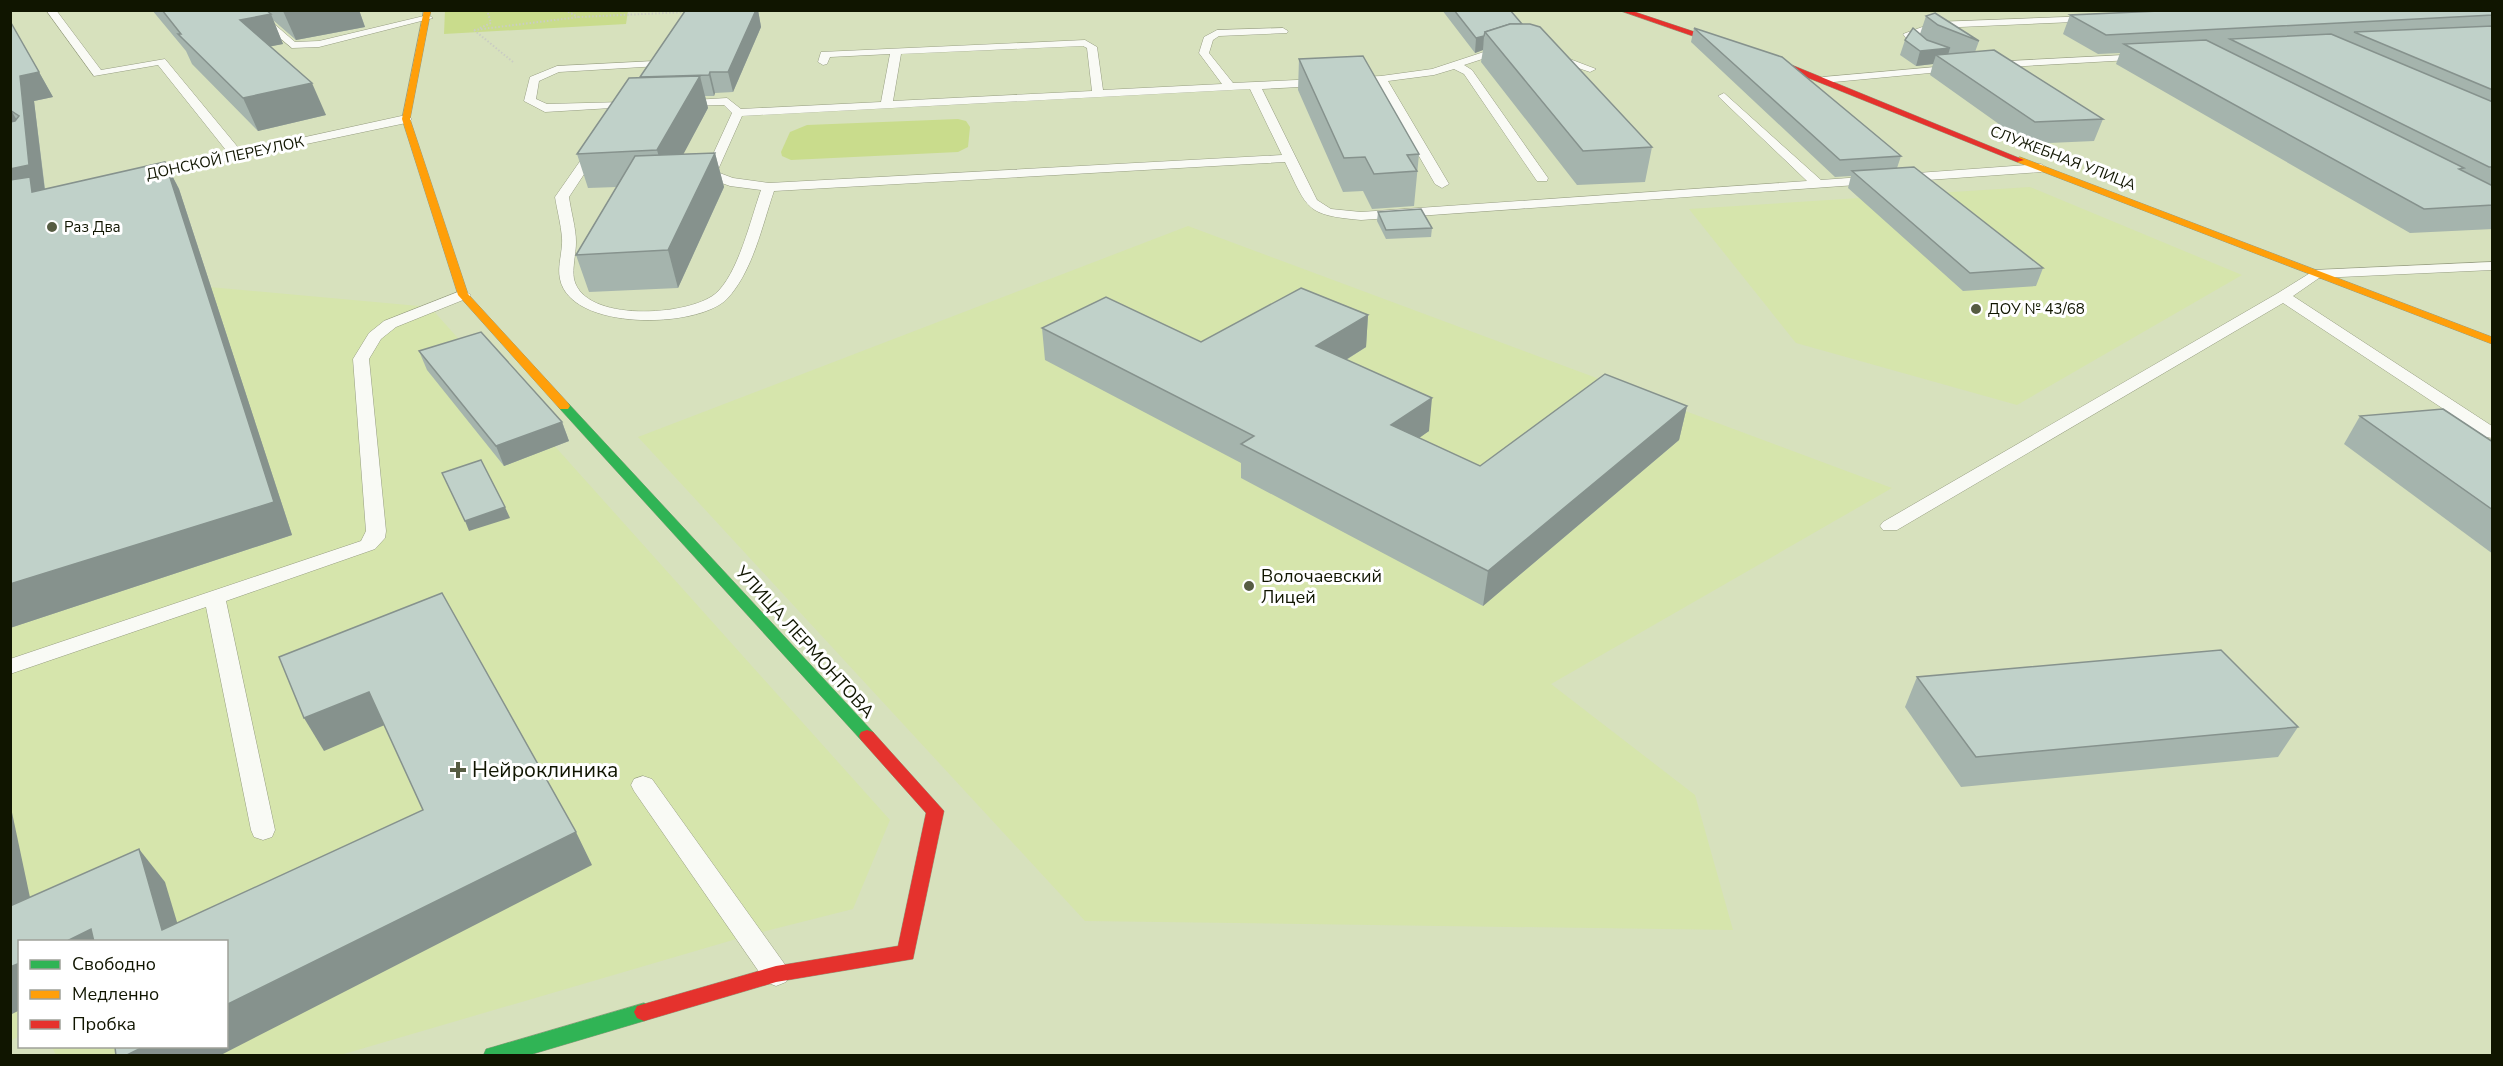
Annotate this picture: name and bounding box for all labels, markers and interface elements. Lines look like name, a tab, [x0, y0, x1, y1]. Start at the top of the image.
street label: СЛУЖЕБНАЯ УЛИЦА	[1987, 121, 2139, 195]
street label: ДОНСКОЙ ПЕРЕУЛОК	[144, 131, 306, 185]
place label: Раз Два	[64, 217, 121, 237]
marker: Раз Два	[45, 220, 59, 234]
place label: ДОУ № 43/68	[1988, 299, 2085, 319]
marker: ДОУ № 43/68	[1969, 302, 1983, 316]
street label: УЛИЦА ЛЕРМОНТОВА	[729, 560, 880, 723]
place label: Волочаевский Лицей	[1261, 564, 1382, 609]
marker: Волочаевский Лицей	[1242, 579, 1256, 593]
place label: Нейроклиника	[472, 756, 618, 784]
marker: Нейроклиника	[449, 761, 467, 779]
legend	[18, 940, 228, 1048]
text: Свободно	[72, 952, 156, 976]
text: Медленно	[72, 982, 159, 1006]
text: Пробка	[72, 1012, 136, 1036]

